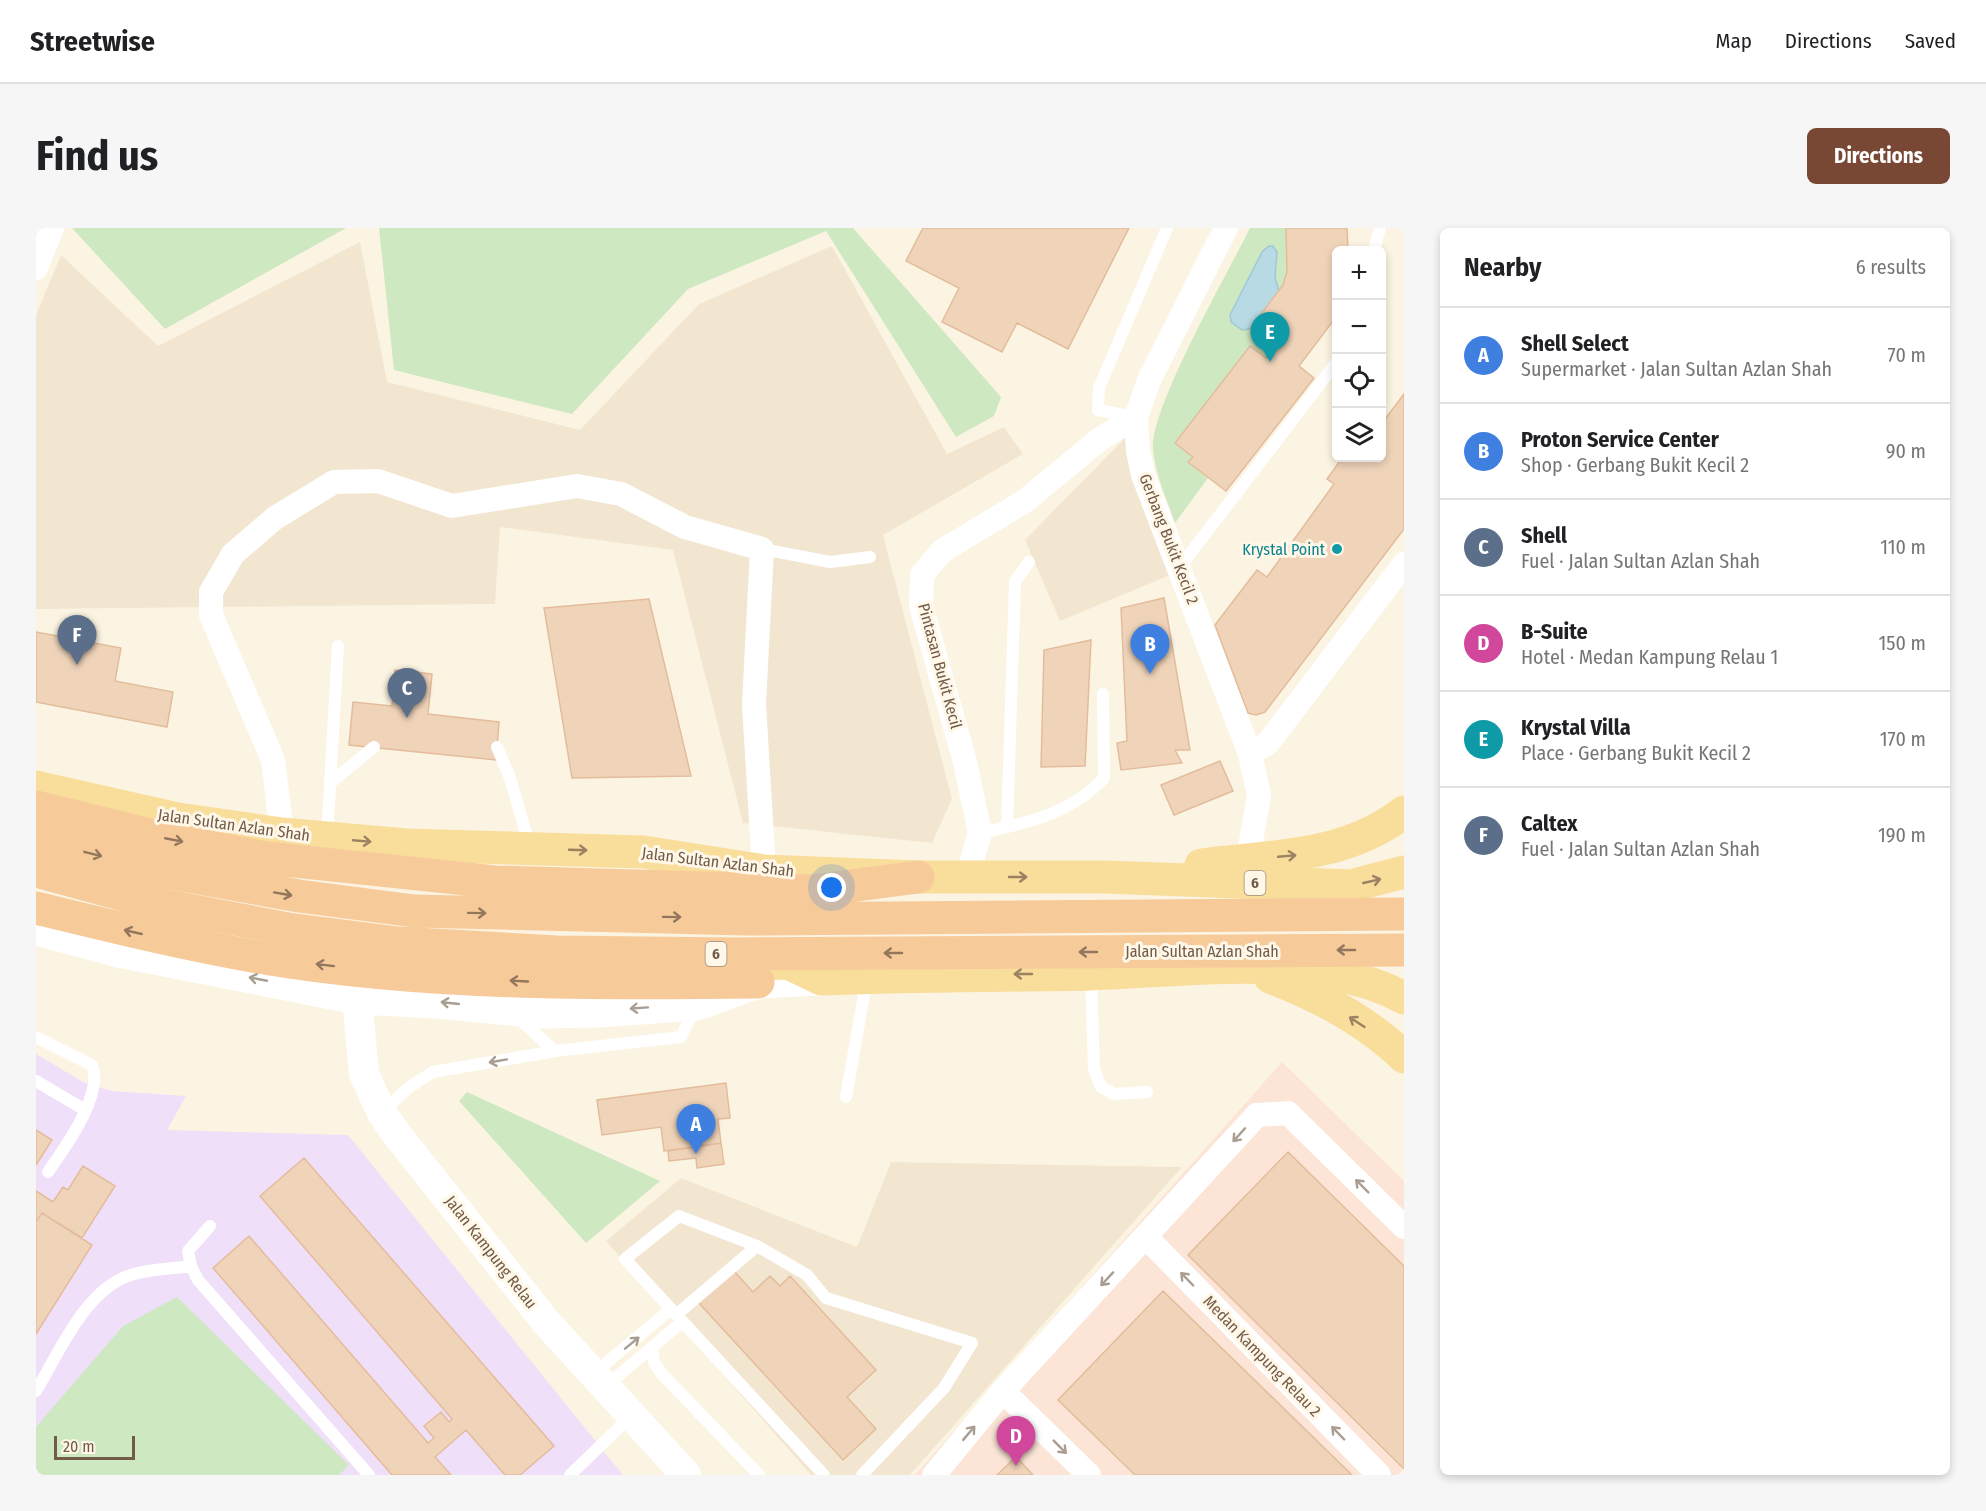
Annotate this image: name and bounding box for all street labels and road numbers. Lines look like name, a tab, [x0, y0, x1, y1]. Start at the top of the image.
street label: Gerbang Bukit Kecil 2	[1135, 471, 1203, 607]
street label: Pintasan Bukit Kecil	[914, 601, 966, 731]
street label: Jalan Sultan Azlan Shah	[157, 805, 311, 845]
street label: Jalan Sultan Azlan Shah	[641, 843, 795, 881]
road number: 6	[1244, 871, 1266, 895]
road number: 6	[706, 942, 726, 966]
street label: Jalan Sultan Azlan Shah	[1125, 942, 1279, 961]
street label: Jalan Kampung Relau	[441, 1192, 541, 1312]
street label: Medan Kampung Relau 2	[1199, 1292, 1325, 1420]

